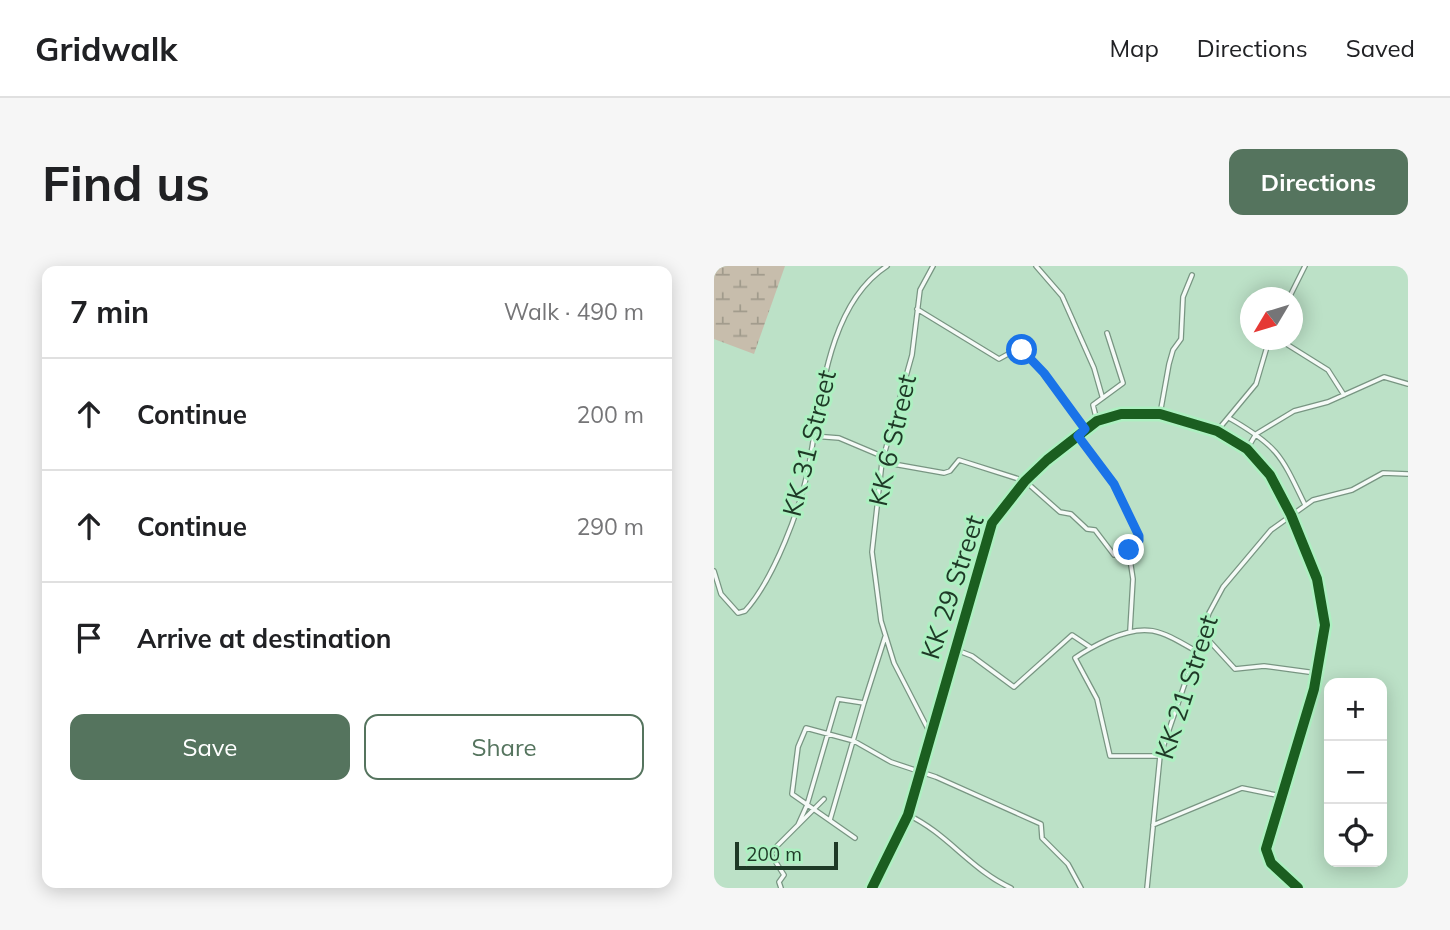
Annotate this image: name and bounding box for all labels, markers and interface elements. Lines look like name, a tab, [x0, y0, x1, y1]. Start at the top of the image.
text: Gridwalk	[35, 28, 178, 69]
text: Map	[1109, 33, 1159, 63]
text: Directions	[1197, 33, 1308, 63]
text: Saved	[1346, 33, 1415, 63]
button: Directions	[1229, 149, 1408, 215]
text: Find us	[42, 152, 210, 213]
north arrow	[1240, 287, 1303, 350]
text: 7 min	[70, 293, 149, 331]
text: Walk · 490 m	[504, 297, 644, 326]
route start	[1006, 334, 1037, 365]
street label: KK 31 Street	[775, 366, 843, 520]
street label: KK 6 Street	[861, 371, 923, 509]
icon: ahead	[70, 395, 108, 433]
text: Continue	[137, 398, 247, 431]
text: 200 m	[576, 400, 644, 429]
icon: ahead	[70, 507, 108, 545]
text: Continue	[137, 510, 247, 543]
street label: KK 29 Street	[913, 511, 991, 663]
text: 290 m	[576, 512, 644, 541]
route end	[1113, 534, 1144, 565]
street label: KK 21 Street	[1147, 611, 1225, 763]
icon: arrive	[70, 619, 108, 657]
text: Arrive at destination	[137, 622, 392, 655]
map controls	[1324, 678, 1387, 867]
button: +	[1324, 678, 1387, 741]
button: Save	[70, 714, 350, 780]
button: Share	[364, 714, 644, 780]
button: −	[1324, 741, 1387, 804]
button: locate	[1324, 804, 1387, 867]
scale bar	[735, 839, 838, 871]
text: 200 m	[746, 842, 802, 866]

